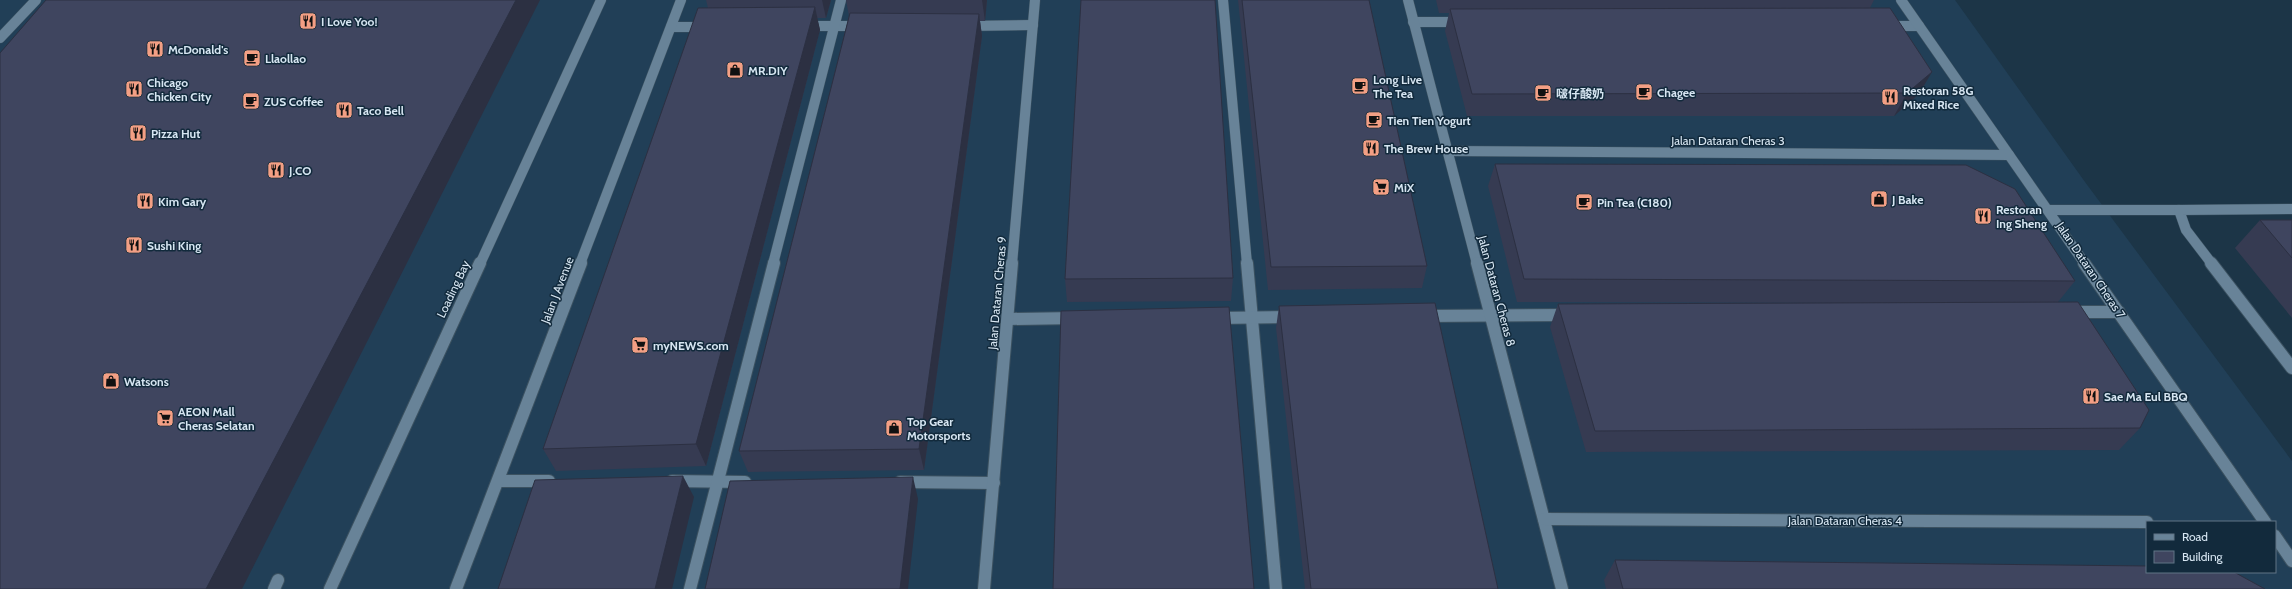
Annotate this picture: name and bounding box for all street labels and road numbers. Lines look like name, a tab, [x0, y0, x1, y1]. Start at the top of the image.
street label: Jalan Dataran Cheras 3	[1670, 133, 1785, 148]
street label: Jalan Dataran Cheras 7	[2053, 218, 2129, 321]
street label: Jalan Dataran Cheras 8	[1475, 233, 1519, 348]
street label: Jalan Dataran Cheras 9	[984, 236, 1009, 351]
street label: Jalan J Avenue	[537, 254, 577, 327]
street label: Loading Bay	[433, 258, 473, 320]
street label: Jalan Dataran Cheras 4	[1787, 513, 1902, 528]

